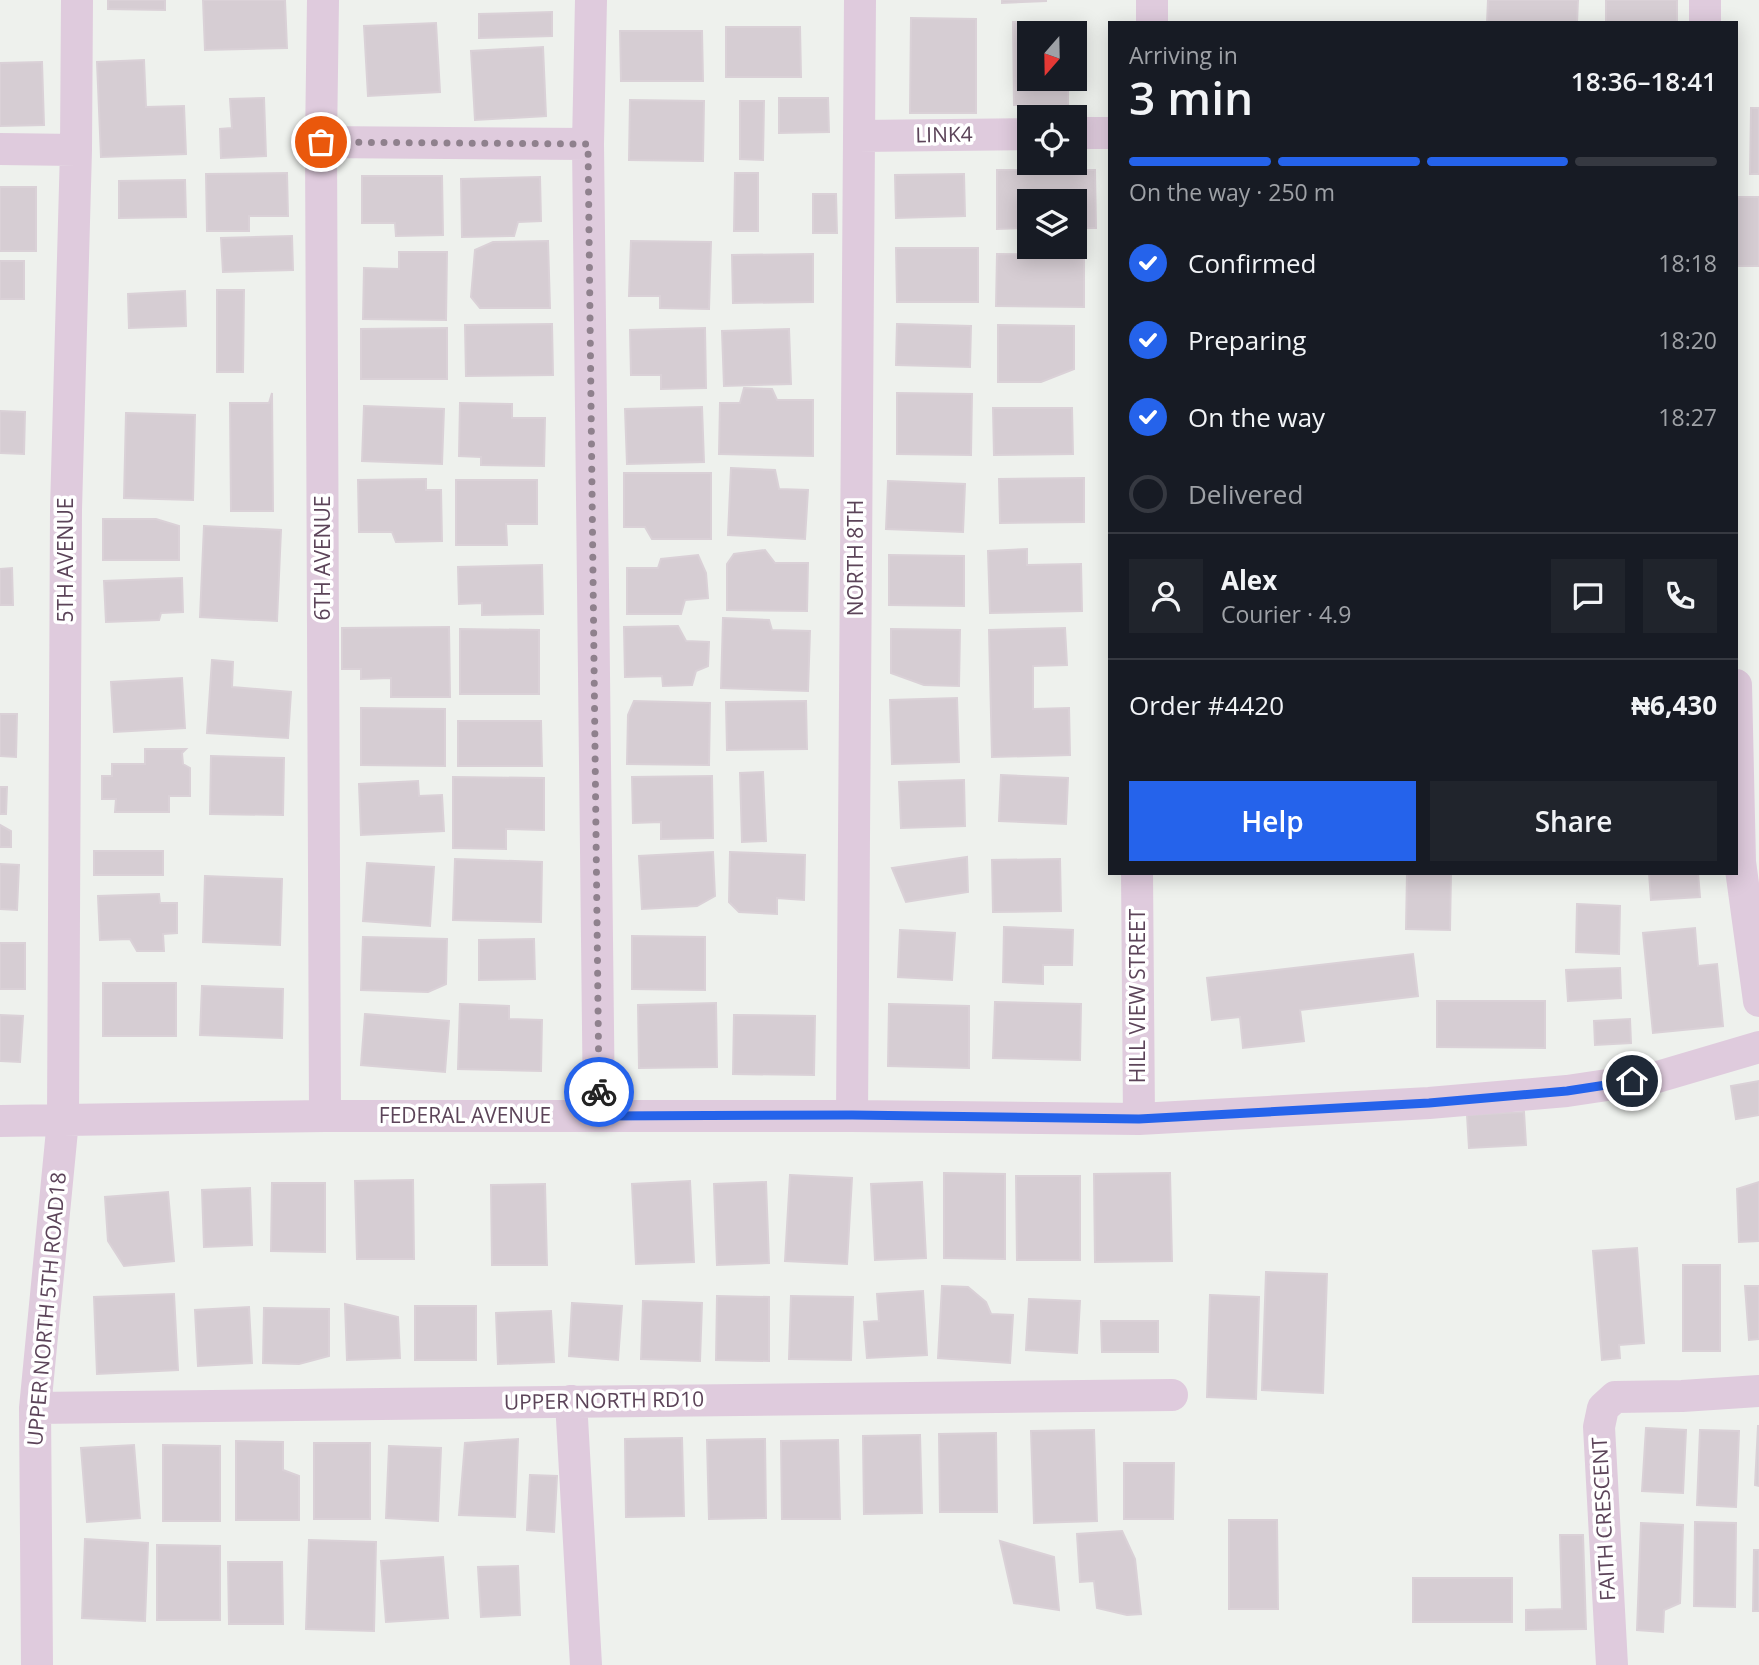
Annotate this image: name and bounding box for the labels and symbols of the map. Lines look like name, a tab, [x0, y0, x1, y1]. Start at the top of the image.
north arrow	[1017, 21, 1087, 91]
pin	[291, 112, 351, 172]
street label: LINK4	[915, 120, 973, 148]
street label: 6TH AVENUE	[308, 496, 336, 620]
street label: 5TH AVENUE	[51, 498, 79, 622]
street label: NORTH 8TH	[841, 500, 869, 616]
street label: HILL VIEW STREET	[1123, 908, 1151, 1083]
pin	[1602, 1051, 1662, 1111]
courier	[564, 1057, 634, 1127]
street label: FEDERAL AVENUE	[379, 1101, 551, 1129]
street label: UPPER NORTH 5TH ROAD18	[20, 1171, 72, 1447]
street label: UPPER NORTH RD10	[504, 1384, 704, 1416]
street label: FAITH CRESCENT	[1585, 1436, 1621, 1602]

